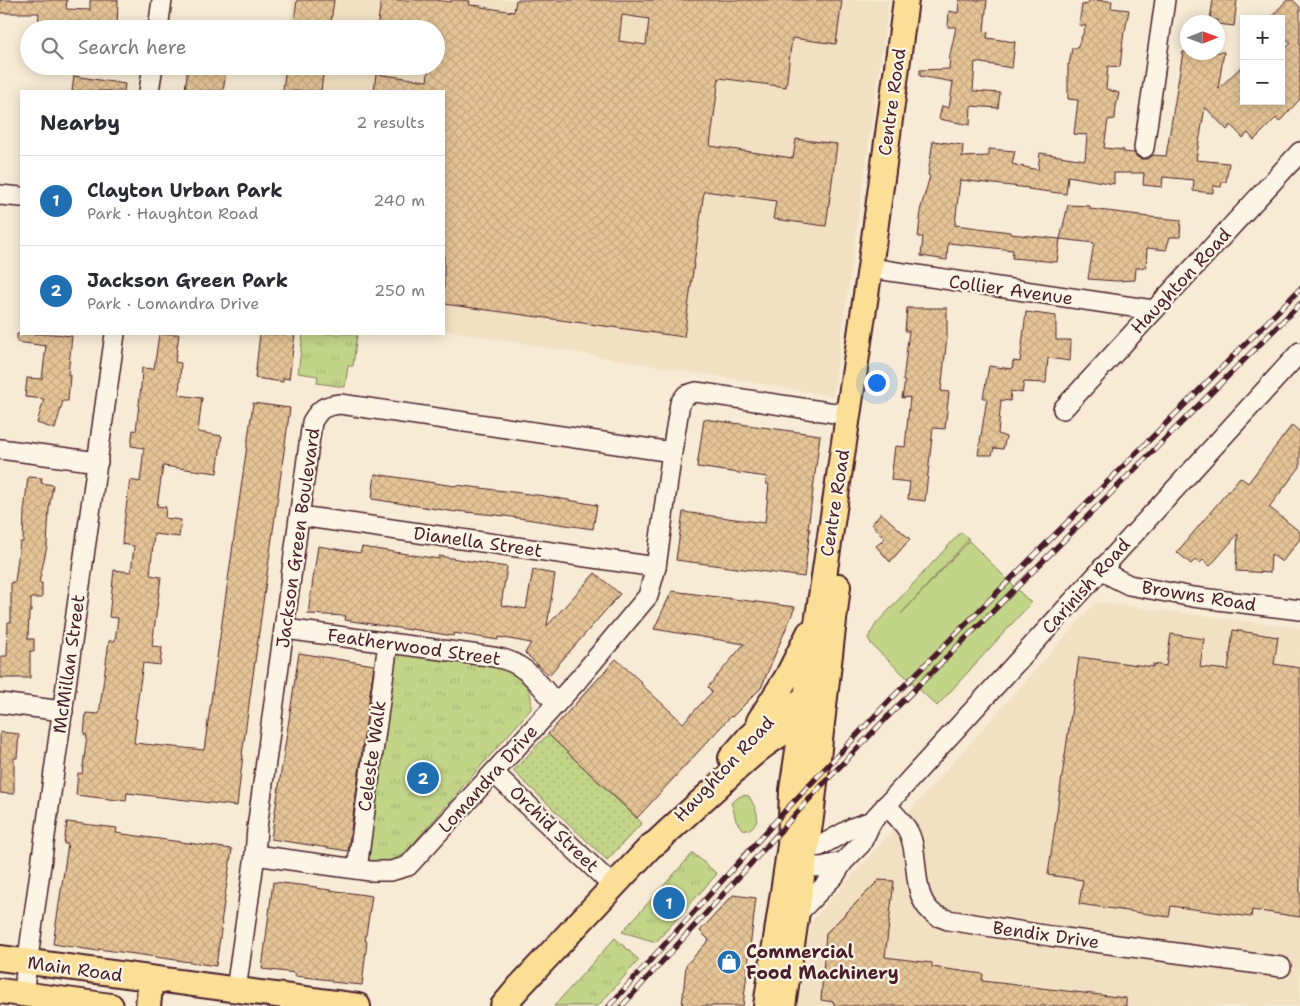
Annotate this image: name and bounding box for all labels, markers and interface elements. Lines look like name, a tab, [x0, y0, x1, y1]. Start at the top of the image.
north arrow	[1180, 15, 1225, 60]
map controls	[1240, 15, 1285, 105]
button: +	[1240, 15, 1285, 60]
search box	[20, 20, 445, 75]
icon: search	[38, 34, 66, 62]
text: Search here	[78, 35, 187, 60]
street label: Centre Road	[873, 47, 911, 157]
button: −	[1240, 60, 1285, 105]
text: Nearby	[40, 109, 120, 137]
text: 2 results	[356, 112, 425, 133]
text: Clayton Urban Park	[87, 178, 283, 203]
text: 1	[52, 190, 60, 211]
text: 240 m	[373, 190, 425, 211]
text: Park · Haughton Road	[87, 203, 258, 224]
street label: Haughton Road	[1126, 223, 1236, 339]
text: Jackson Green Park	[87, 268, 288, 293]
street label: Collier Avenue	[948, 269, 1074, 311]
text: 2	[50, 280, 62, 301]
text: 250 m	[374, 280, 425, 301]
text: Park · Lomandra Drive	[87, 293, 259, 314]
your location	[864, 370, 890, 396]
street label: Jackson Green Boulevard	[271, 426, 325, 650]
street label: Centre Road	[815, 448, 855, 558]
street label: Dianella Street	[412, 521, 544, 563]
street label: Carinish Road	[1037, 533, 1135, 639]
street label: Browns Road	[1140, 575, 1258, 617]
street label: McMillan Street	[47, 593, 91, 735]
street label: Featherwood Street	[326, 623, 502, 671]
street label: Celeste Walk	[352, 699, 392, 813]
street label: Haughton Road	[669, 711, 779, 827]
street label: Lomandra Drive	[433, 720, 543, 838]
pin: 2	[407, 759, 439, 797]
street label: Orchid Street	[504, 780, 604, 878]
pin: 1	[653, 884, 685, 922]
street label: Bendix Drive	[991, 916, 1101, 954]
place label: Commercial Food Machinery	[746, 940, 899, 985]
shop icon: Commercial Food Machinery	[716, 949, 742, 975]
street label: Main Road	[26, 950, 124, 988]

